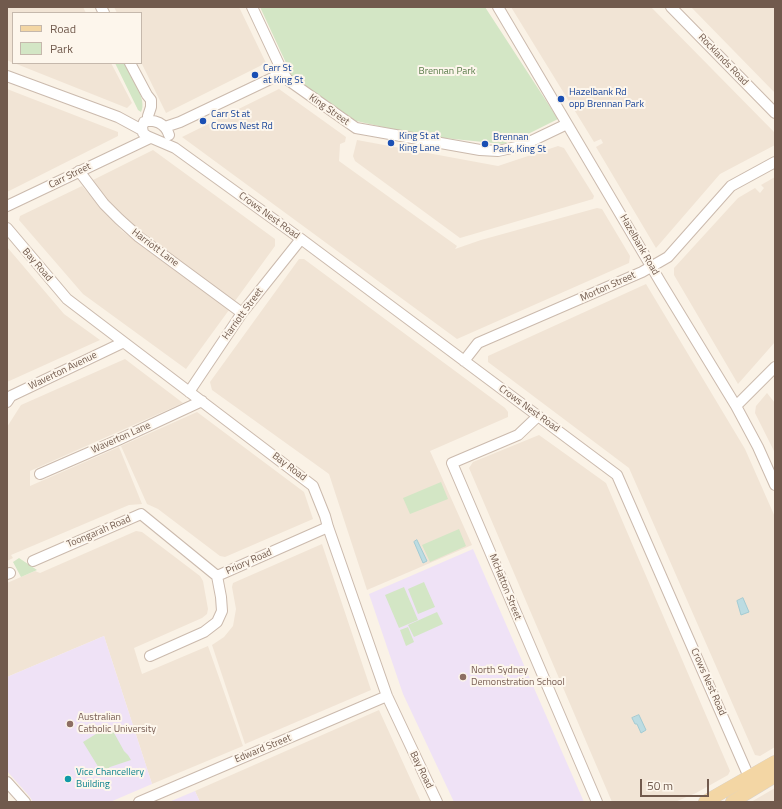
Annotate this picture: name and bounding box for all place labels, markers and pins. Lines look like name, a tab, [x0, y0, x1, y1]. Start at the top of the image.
place label: Carr St at King St	[263, 63, 303, 86]
marker: Carr St at King St	[250, 70, 260, 80]
place label: Hazelbank Rd opp Brennan Park	[569, 87, 644, 110]
marker: Hazelbank Rd opp Brennan Park	[556, 94, 566, 104]
place label: Carr St at Crows Nest Rd	[211, 109, 273, 132]
marker: Carr St at Crows Nest Rd	[198, 116, 208, 126]
place label: King St at King Lane	[399, 131, 440, 154]
place label: Brennan Park, King St	[493, 132, 546, 156]
marker: King St at King Lane	[386, 138, 396, 148]
marker: Brennan Park, King St	[480, 139, 490, 149]
place label: North Sydney Demonstration School	[471, 665, 565, 688]
marker: North Sydney Demonstration School	[458, 672, 468, 682]
place label: Australian Catholic University	[78, 712, 156, 736]
marker: Australian Catholic University	[65, 719, 75, 729]
place label: Vice Chancellery Building	[76, 767, 144, 790]
marker: Vice Chancellery Building	[63, 774, 73, 784]

